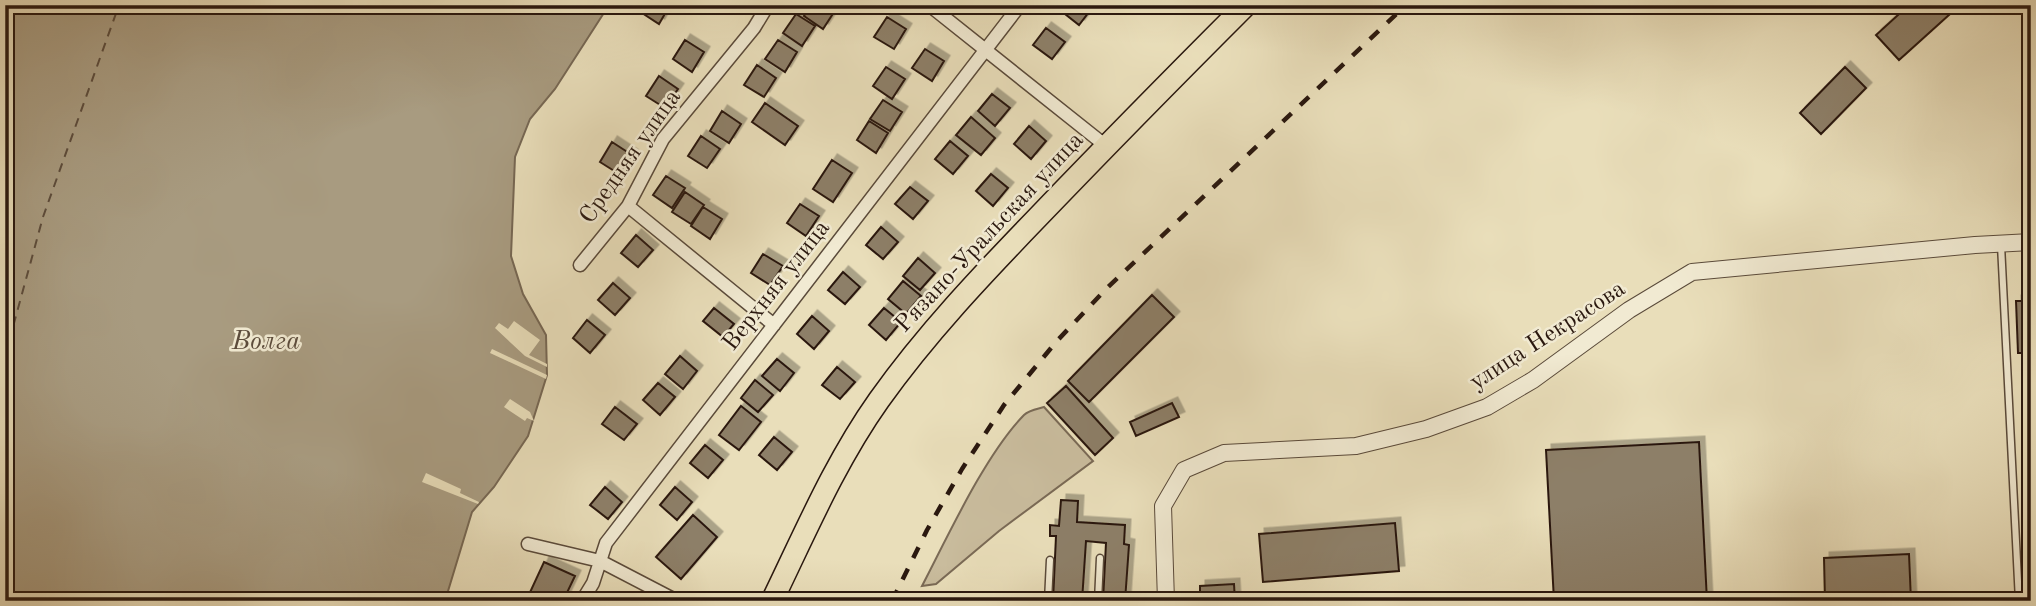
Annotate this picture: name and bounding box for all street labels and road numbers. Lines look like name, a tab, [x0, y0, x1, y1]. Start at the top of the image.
street label: Средняя улица	[576, 85, 686, 228]
street label: Рязано-Уральская улица	[891, 128, 1089, 338]
street label: Верхняя улица	[719, 216, 835, 356]
street label: улица Некрасова	[1466, 277, 1630, 395]

